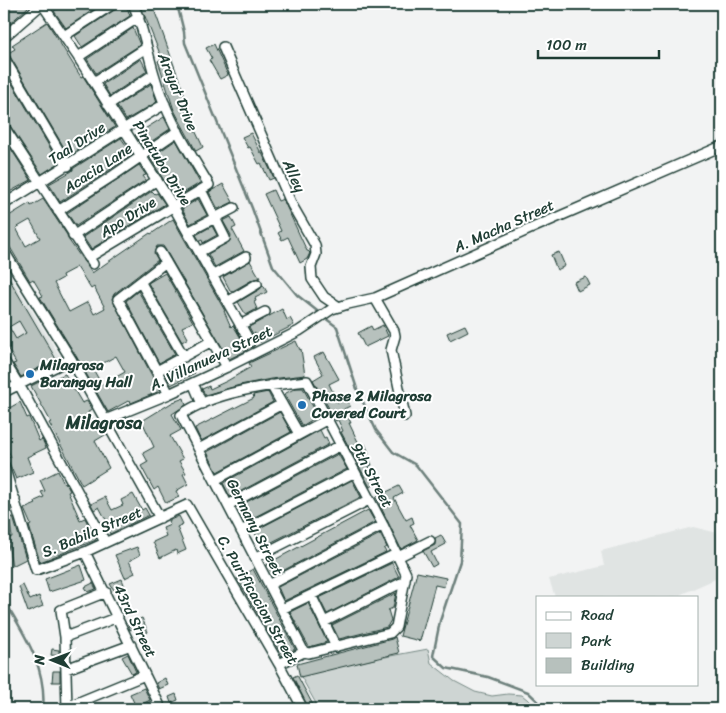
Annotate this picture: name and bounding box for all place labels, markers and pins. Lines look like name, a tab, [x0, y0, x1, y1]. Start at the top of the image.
place label: Milagrosa Barangay Hall	[39, 352, 133, 395]
marker: Milagrosa Barangay Hall	[24, 368, 36, 380]
place label: Phase 2 Milagrosa Covered Court	[311, 383, 432, 426]
marker: Phase 2 Milagrosa Covered Court	[296, 399, 308, 411]

